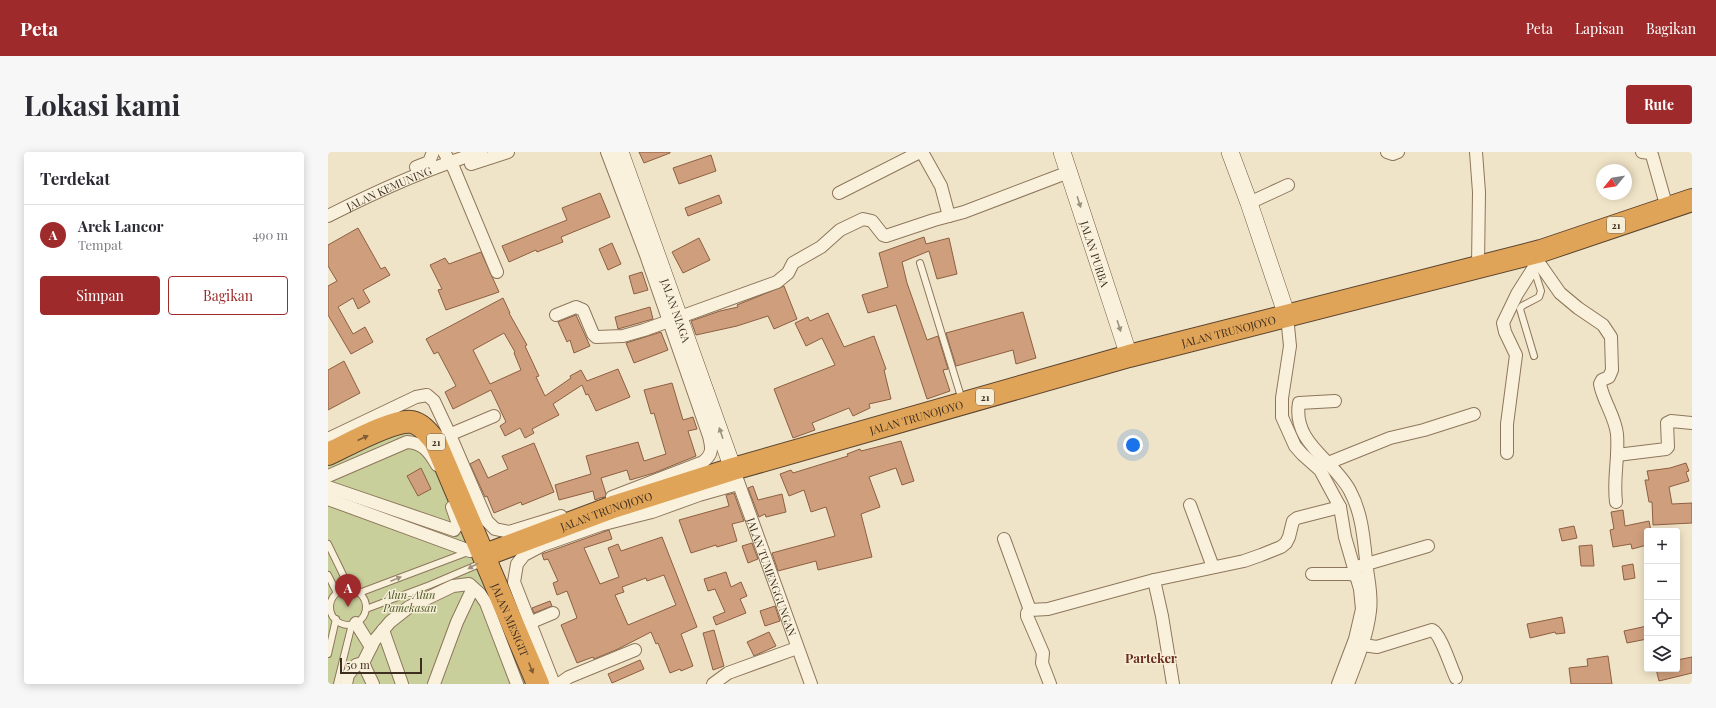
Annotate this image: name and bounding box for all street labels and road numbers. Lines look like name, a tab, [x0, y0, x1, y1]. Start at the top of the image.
street label: JALAN KEMUNING	[343, 162, 434, 214]
road number: 21	[1607, 217, 1625, 233]
street label: JALAN PURBA	[1077, 218, 1113, 289]
street label: JALAN NIAGA	[658, 275, 695, 344]
street label: JALAN TRUNOJOYO	[1179, 311, 1277, 350]
road number: 21	[976, 389, 994, 405]
street label: JALAN TRUNOJOYO	[867, 396, 965, 438]
road number: 21	[427, 434, 445, 450]
street label: JALAN TRUNOJOYO	[557, 488, 654, 534]
street label: JALAN TUMENGGUNGAN	[744, 514, 801, 638]
street label: JALAN MESIGIT	[488, 580, 533, 659]

